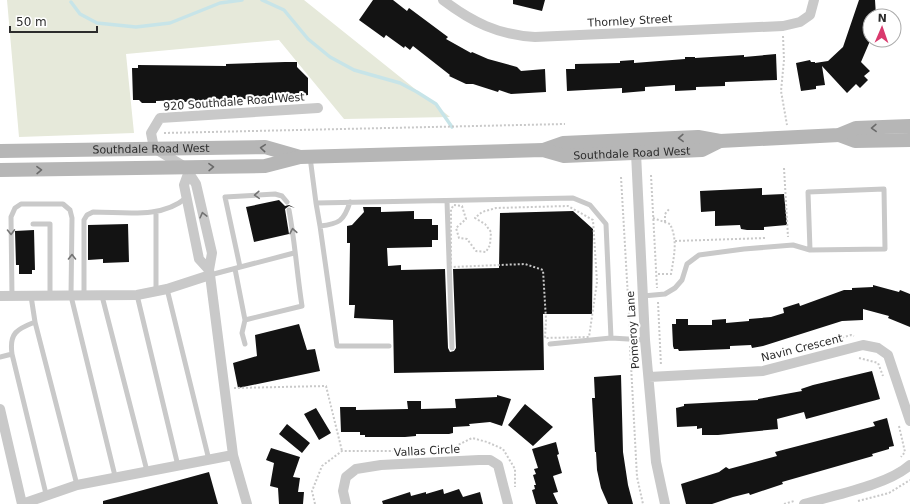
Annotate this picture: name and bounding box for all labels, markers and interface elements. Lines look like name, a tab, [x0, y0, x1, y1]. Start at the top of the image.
scale bar	[10, 8, 97, 34]
north arrow	[862, 8, 902, 48]
street label: Thornley Street	[586, 12, 673, 30]
text: N	[877, 12, 887, 25]
text: 50 m	[16, 15, 47, 29]
street label: 920 Southdale Road West	[163, 91, 306, 113]
one-way arrow	[871, 124, 877, 132]
one-way arrow	[678, 133, 684, 142]
street label: Southdale Road West	[92, 141, 210, 156]
one-way arrow	[260, 143, 266, 152]
street label: Southdale Road West	[573, 144, 691, 162]
one-way arrow	[208, 163, 214, 171]
one-way arrow	[36, 166, 42, 174]
one-way arrow	[254, 191, 260, 200]
one-way arrow	[200, 212, 208, 218]
one-way arrow	[289, 228, 298, 234]
one-way arrow	[7, 229, 15, 235]
one-way arrow	[68, 254, 76, 260]
street label: Pomeroy Lane	[624, 290, 642, 369]
street label: Navin Crescent	[760, 331, 845, 364]
street label: Vallas Circle	[394, 443, 461, 459]

